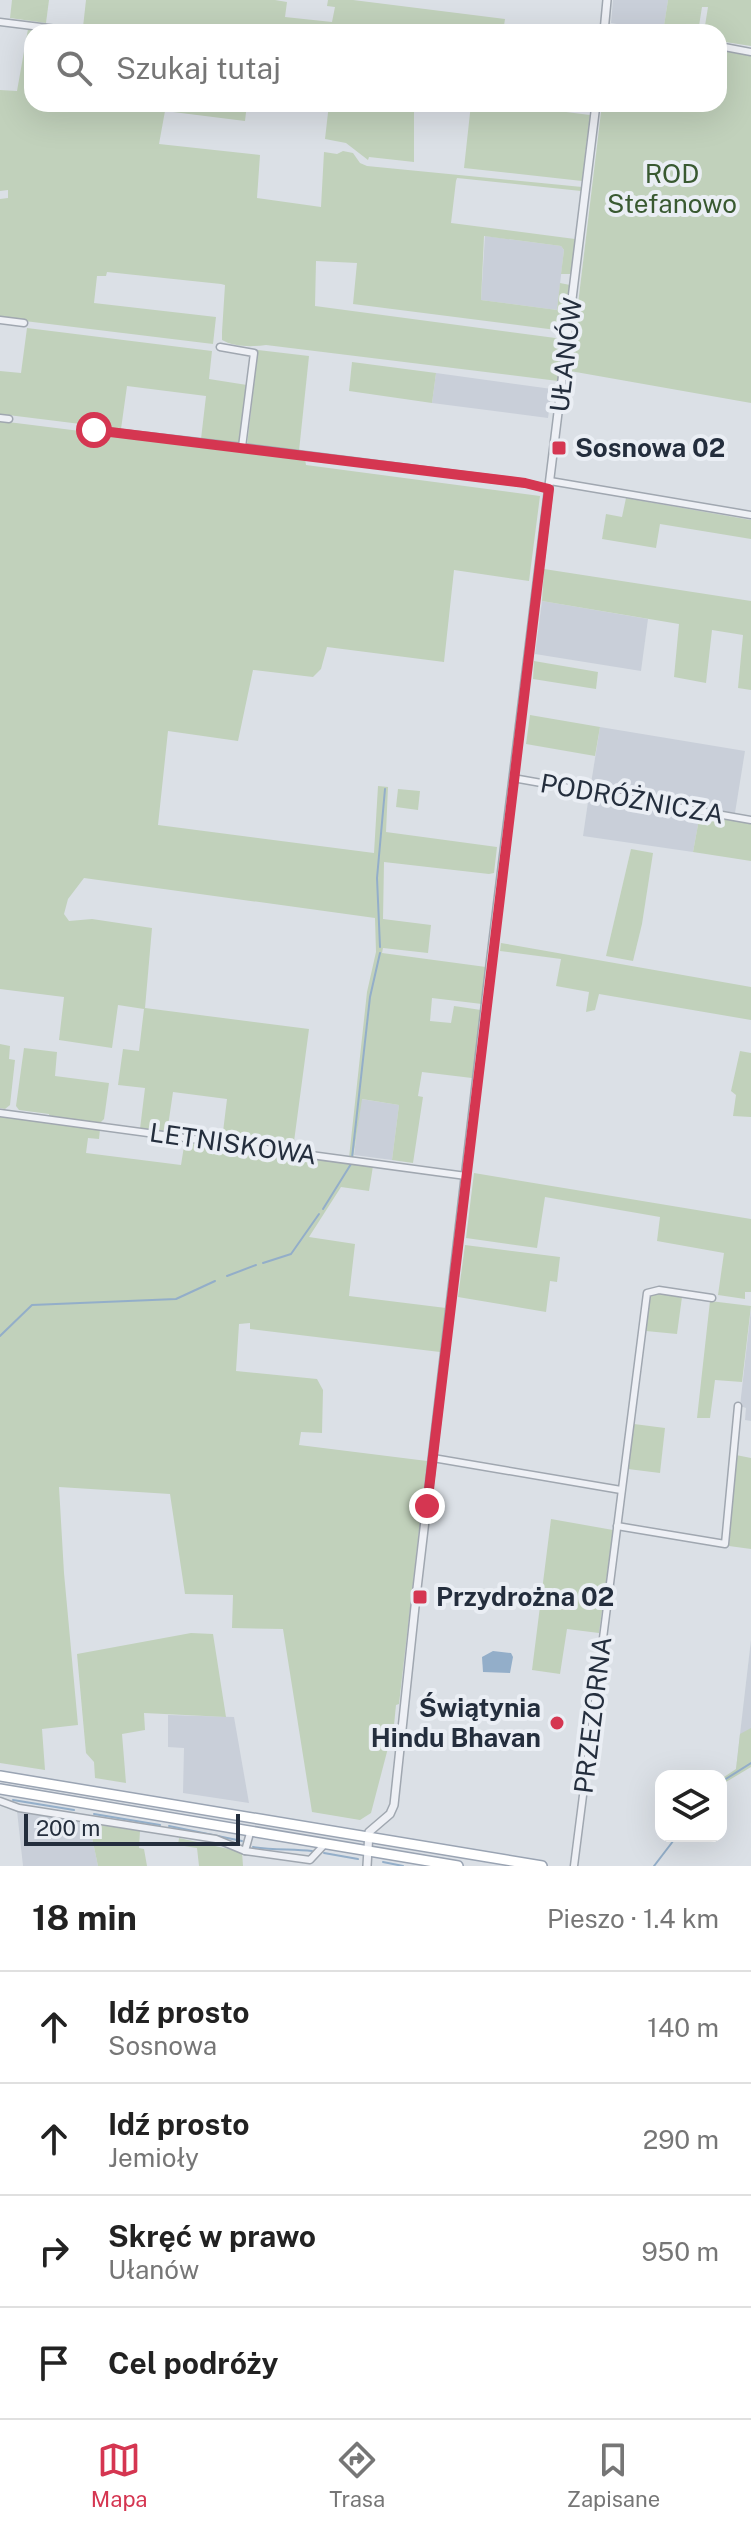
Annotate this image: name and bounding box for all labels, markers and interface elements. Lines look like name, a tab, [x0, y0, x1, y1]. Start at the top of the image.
search box	[24, 24, 727, 112]
icon: search	[52, 46, 96, 90]
text: Szukaj tutaj	[116, 50, 281, 86]
park label: ROD Stefanowo	[607, 158, 737, 219]
street label: UŁANÓW	[543, 296, 588, 414]
route start	[76, 412, 112, 448]
place label: Sosnowa 02	[575, 432, 725, 463]
marker: Sosnowa 02	[550, 439, 568, 457]
street label: PODRÓŻNICZA	[538, 767, 726, 830]
street label: LETNISKOWA	[148, 1116, 318, 1171]
route end	[409, 1488, 445, 1524]
place label: Przydrożna 02	[436, 1581, 614, 1612]
marker: Przydrożna 02	[411, 1588, 429, 1606]
street label: PRZEZORNA	[567, 1635, 618, 1795]
place label: Świątynia Hindu Bhavan	[371, 1692, 541, 1753]
marker: Świątynia Hindu Bhavan	[548, 1714, 566, 1732]
map controls	[655, 1770, 727, 1842]
button: layers	[655, 1770, 727, 1842]
scale bar	[24, 1810, 240, 1846]
text: 200 m	[36, 1815, 100, 1841]
text: 18 min	[32, 1898, 137, 1938]
text: Pieszo · 1.4 km	[547, 1903, 719, 1934]
text: Idź prosto	[108, 1994, 249, 2030]
icon: ahead	[32, 2005, 76, 2049]
text: 140 m	[647, 2012, 719, 2043]
text: Sosnowa	[108, 2030, 217, 2061]
text: Idź prosto	[108, 2106, 249, 2142]
icon: ahead	[32, 2117, 76, 2161]
text: 290 m	[643, 2124, 719, 2155]
text: Jemioły	[108, 2142, 199, 2173]
text: Skręć w prawo	[108, 2218, 316, 2254]
icon: right	[32, 2229, 76, 2273]
text: 950 m	[641, 2236, 719, 2267]
text: Ułanów	[108, 2254, 199, 2285]
icon: arrive	[32, 2341, 76, 2385]
text: Cel podróży	[108, 2345, 278, 2381]
tab: Mapa	[91, 2438, 148, 2512]
tab: Trasa	[329, 2438, 385, 2512]
tab: Zapisane	[567, 2438, 660, 2512]

